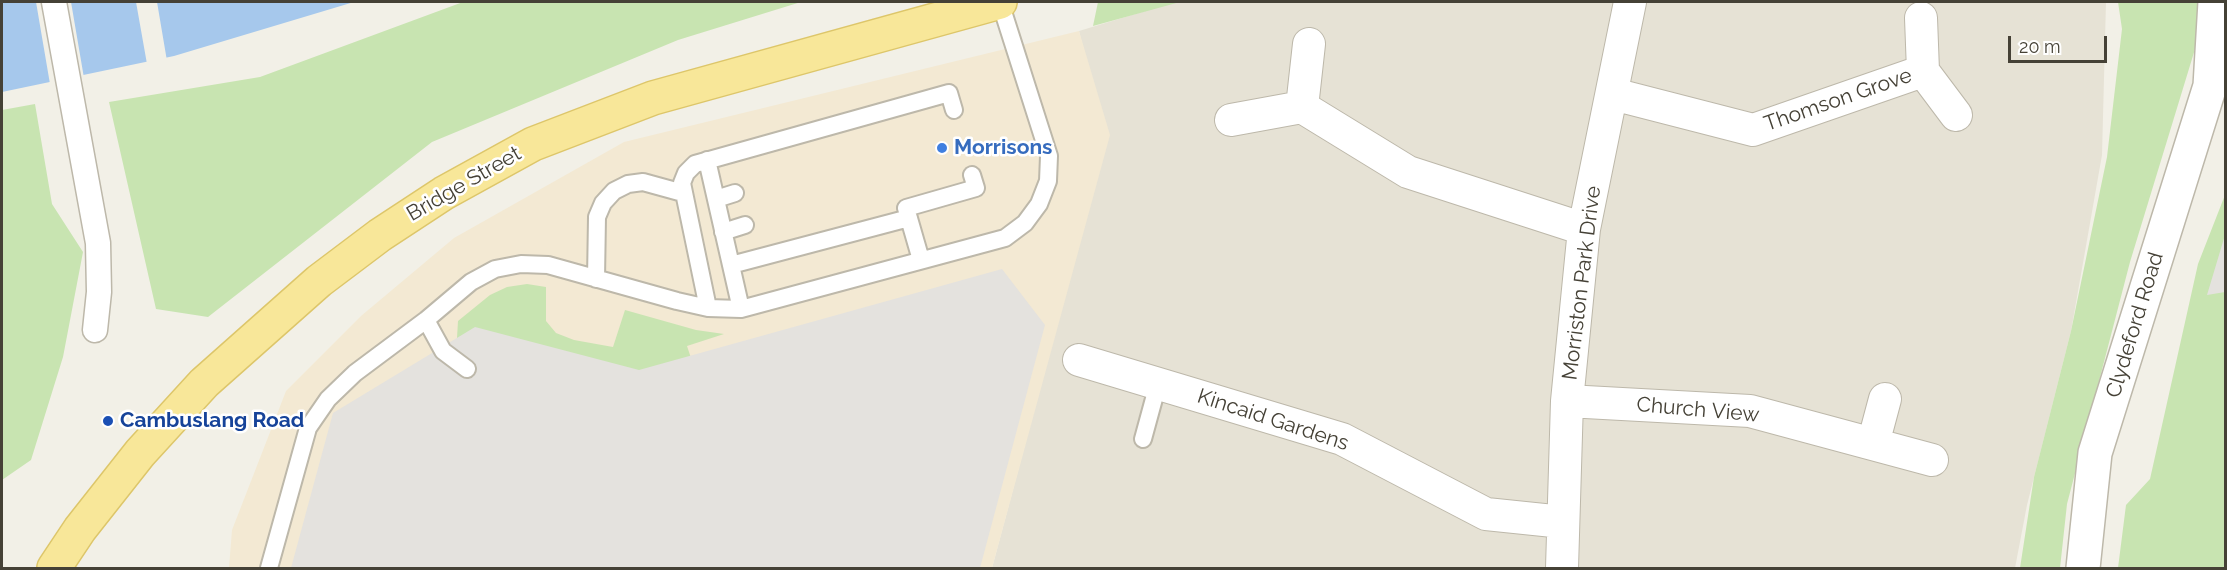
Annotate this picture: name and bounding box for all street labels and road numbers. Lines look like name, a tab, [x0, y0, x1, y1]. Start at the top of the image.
street label: Thomson Grove	[1761, 63, 1915, 137]
street label: Bridge Street	[402, 141, 526, 227]
street label: Morriston Park Drive	[1558, 184, 1606, 382]
street label: Clydeford Road	[2101, 249, 2169, 401]
street label: Kincaid Gardens	[1194, 384, 1352, 456]
street label: Church View	[1636, 392, 1760, 428]

